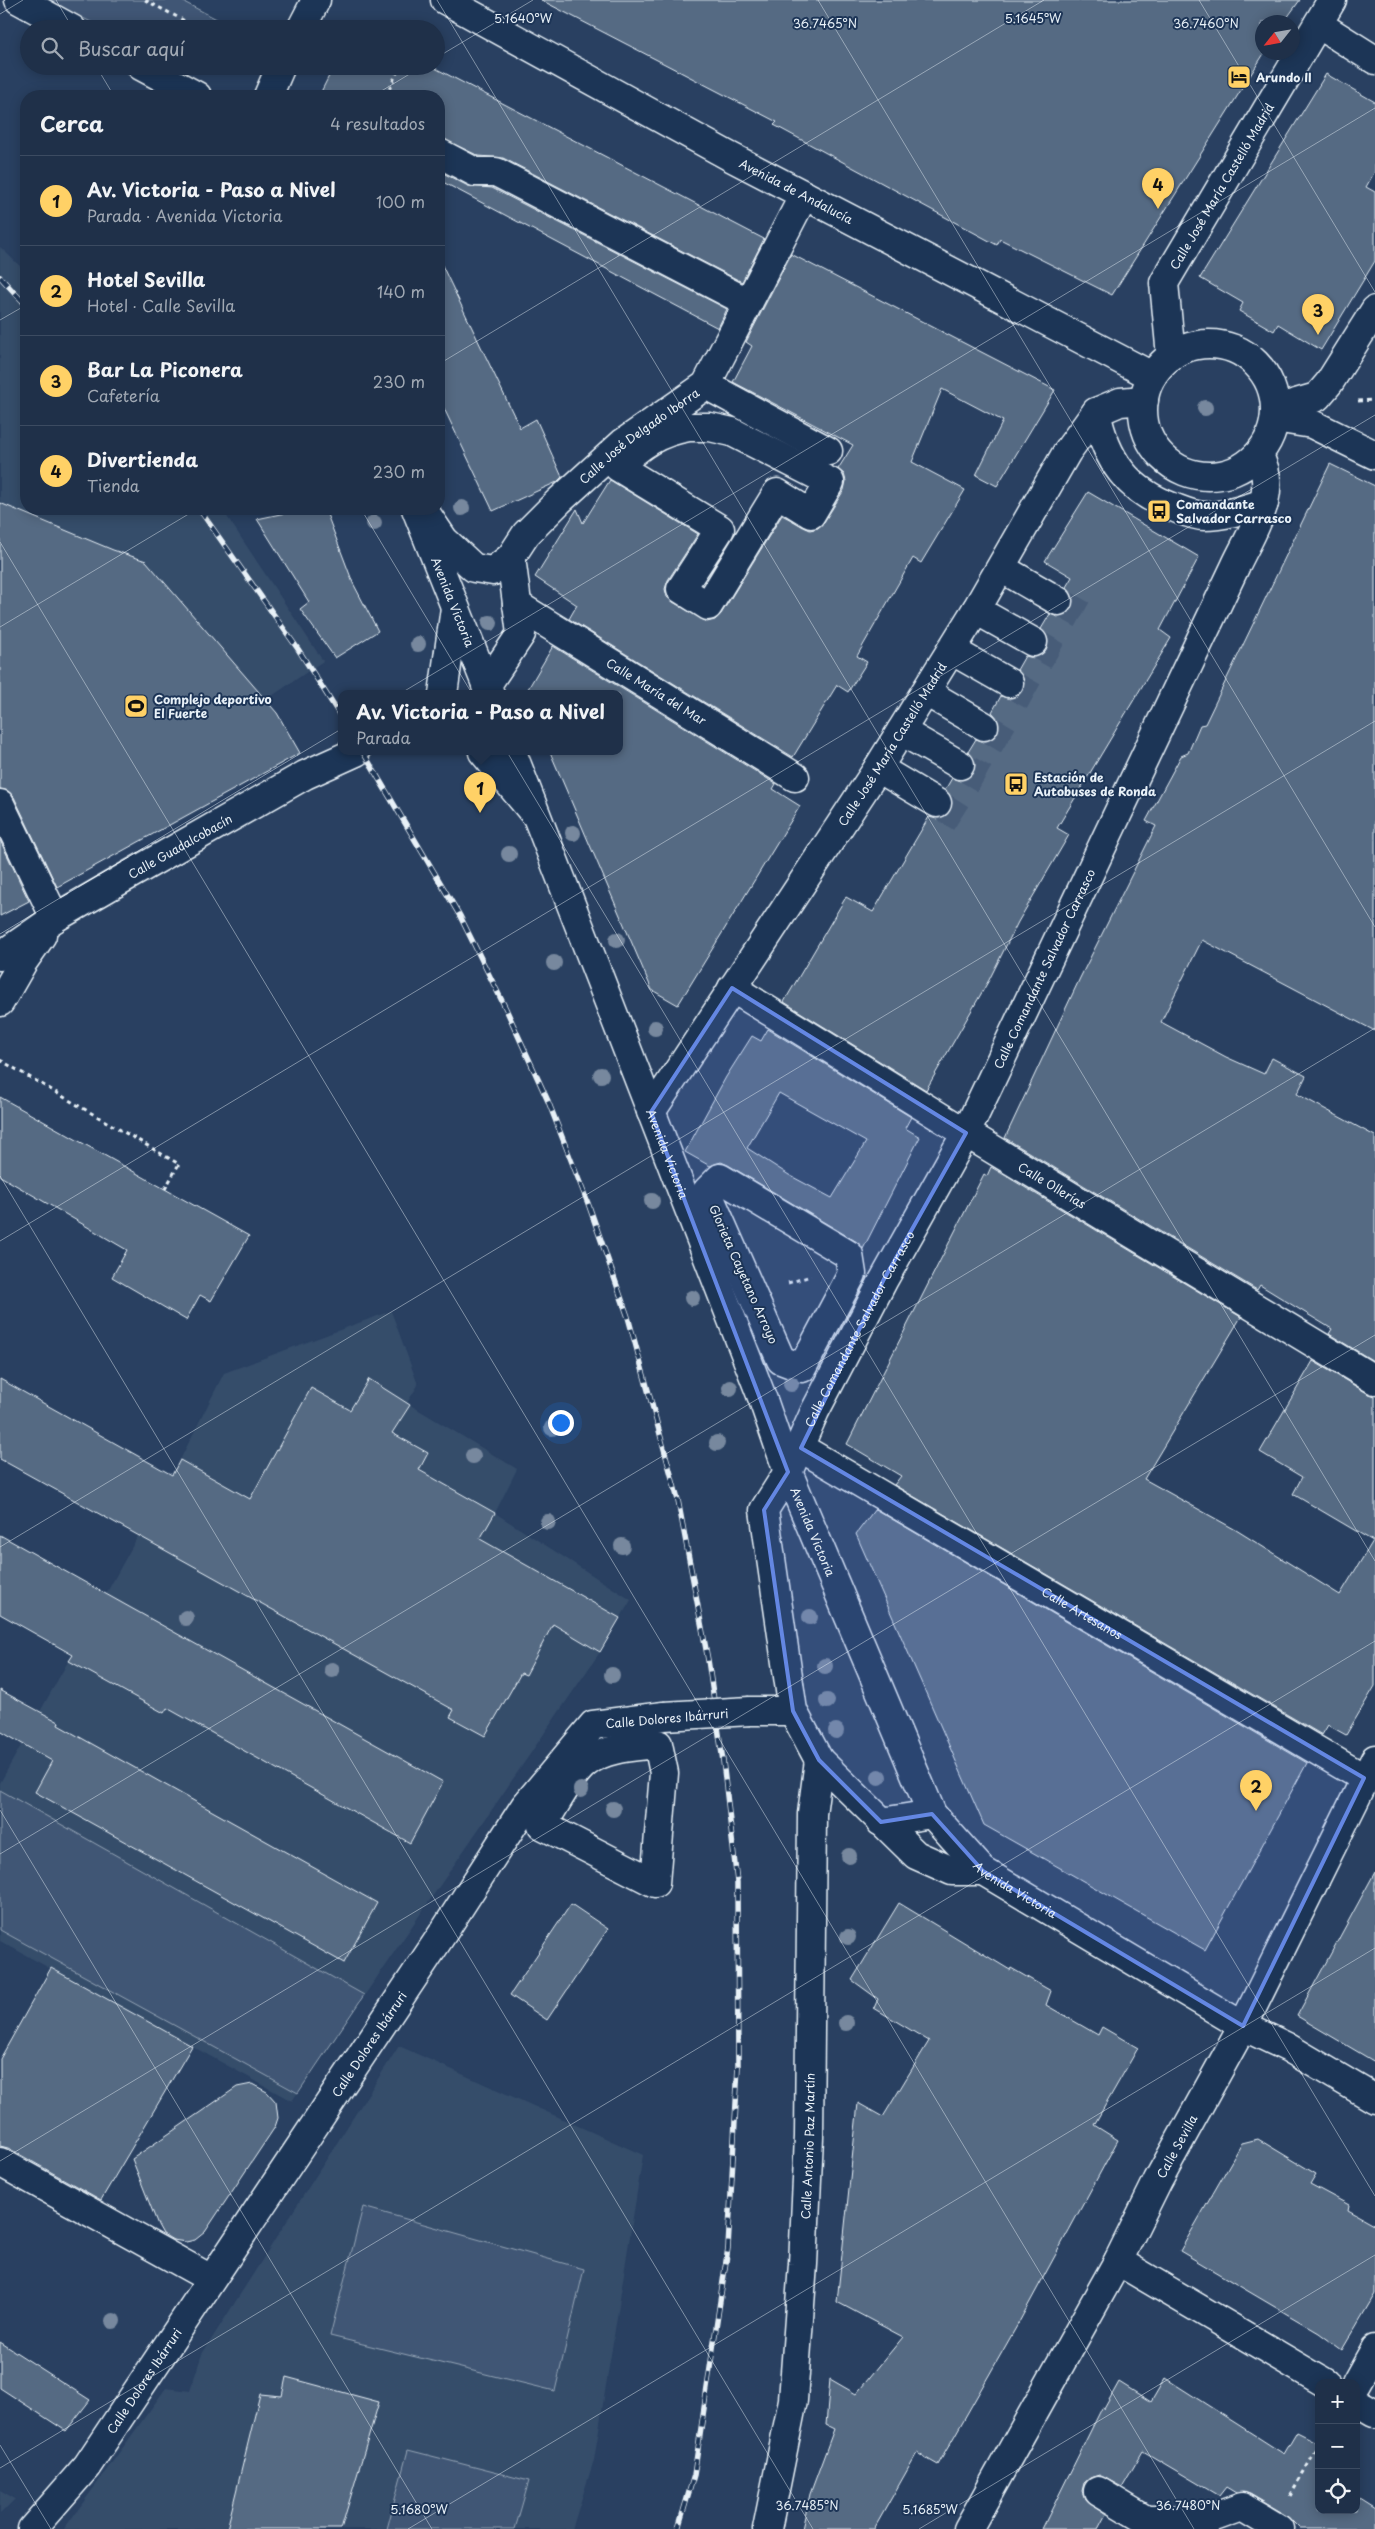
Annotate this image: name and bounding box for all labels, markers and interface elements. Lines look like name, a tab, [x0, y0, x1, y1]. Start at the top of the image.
text: 5.1640°W	[494, 9, 553, 27]
text: 5.1645°W	[1005, 9, 1062, 27]
text: 36.7465°N	[793, 14, 857, 32]
text: 36.7460°N	[1173, 14, 1239, 32]
north arrow	[1255, 15, 1300, 60]
search box	[20, 20, 445, 75]
icon: search	[38, 34, 66, 62]
text: Buscar aquí	[78, 34, 185, 62]
hotel icon: Arundo II	[1226, 64, 1252, 90]
place label: Arundo II	[1255, 68, 1312, 86]
street label: Calle José María Castelló Madrid	[1165, 99, 1278, 273]
text: Cerca	[40, 107, 104, 139]
text: 4 resultados	[330, 111, 425, 135]
street label: Avenida de Andalucía	[736, 154, 857, 228]
pin: 4	[1142, 168, 1174, 209]
text: Av. Victoria - Paso a Nivel	[87, 175, 335, 203]
text: 1	[52, 189, 60, 213]
text: 100 m	[376, 189, 425, 213]
text: Parada · Avenida Victoria	[87, 203, 283, 227]
text: Hotel Sevilla	[87, 265, 205, 293]
text: 2	[50, 279, 62, 303]
text: 140 m	[377, 279, 425, 303]
text: Hotel · Calle Sevilla	[87, 293, 235, 317]
pin: 3	[1302, 294, 1334, 335]
text: Bar La Piconera	[87, 355, 243, 383]
text: 3	[51, 369, 61, 393]
text: 230 m	[373, 369, 425, 393]
text: Cafetería	[87, 383, 160, 407]
street label: Calle José Delgado Iborra	[575, 383, 703, 488]
text: Divertienda	[87, 445, 198, 473]
text: 4	[51, 459, 61, 483]
text: 230 m	[373, 459, 425, 483]
text: Tienda	[87, 473, 140, 497]
place label: Comandante Salvador Carrasco	[1176, 495, 1291, 527]
bus stop icon: Comandante Salvador Carrasco	[1146, 498, 1172, 524]
street label: Avenida Victoria	[427, 554, 479, 650]
street label: Calle María del Mar	[603, 653, 710, 729]
street label: Calle José María Castelló Madrid	[833, 658, 951, 829]
place label: Complejo deportivo El Fuerte	[154, 690, 272, 722]
popup	[338, 690, 623, 755]
sports icon: Complejo deportivo El Fuerte	[123, 693, 149, 719]
text: Av. Victoria - Paso a Nivel	[356, 697, 605, 725]
text: Parada	[356, 725, 411, 749]
place label: Estación de Autobuses de Ronda	[1034, 768, 1157, 800]
bus stop icon: Estación de Autobuses de Ronda	[1003, 771, 1029, 797]
pin: 1	[464, 772, 496, 813]
street label: Calle Guadalcobacín	[125, 809, 235, 883]
street label: Calle Comandante Salvador Carrasco	[989, 865, 1099, 1072]
street label: Avenida Victoria	[642, 1106, 694, 1202]
street label: Calle Ollerías	[1015, 1158, 1090, 1213]
street label: Glorieta Cayetano Arroyo	[705, 1201, 783, 1347]
street label: Calle Comandante Salvador Carrasco	[800, 1227, 919, 1430]
your location	[548, 1410, 574, 1436]
street label: Avenida Victoria	[786, 1484, 840, 1580]
street label: Calle Artesanos	[1039, 1582, 1126, 1644]
street label: Calle Dolores Ibárruri	[605, 1704, 729, 1732]
pin: 2	[1240, 1770, 1272, 1811]
street label: Avenida Victoria	[969, 1857, 1061, 1923]
street label: Calle Dolores Ibárruri	[327, 1988, 411, 2100]
street label: Calle Antonio Paz Martín	[796, 2073, 819, 2220]
street label: Calle Sevilla	[1152, 2111, 1202, 2181]
street label: Calle Dolores Ibárruri	[102, 2325, 186, 2437]
map controls	[1315, 2379, 1360, 2514]
button: +	[1315, 2379, 1360, 2424]
button: −	[1315, 2424, 1360, 2469]
button: locate	[1315, 2469, 1360, 2514]
text: 36.7485°N	[775, 2496, 839, 2514]
text: 36.7480°N	[1156, 2496, 1220, 2514]
text: 5.1680°W	[390, 2500, 448, 2518]
text: 5.1685°W	[902, 2500, 959, 2518]

